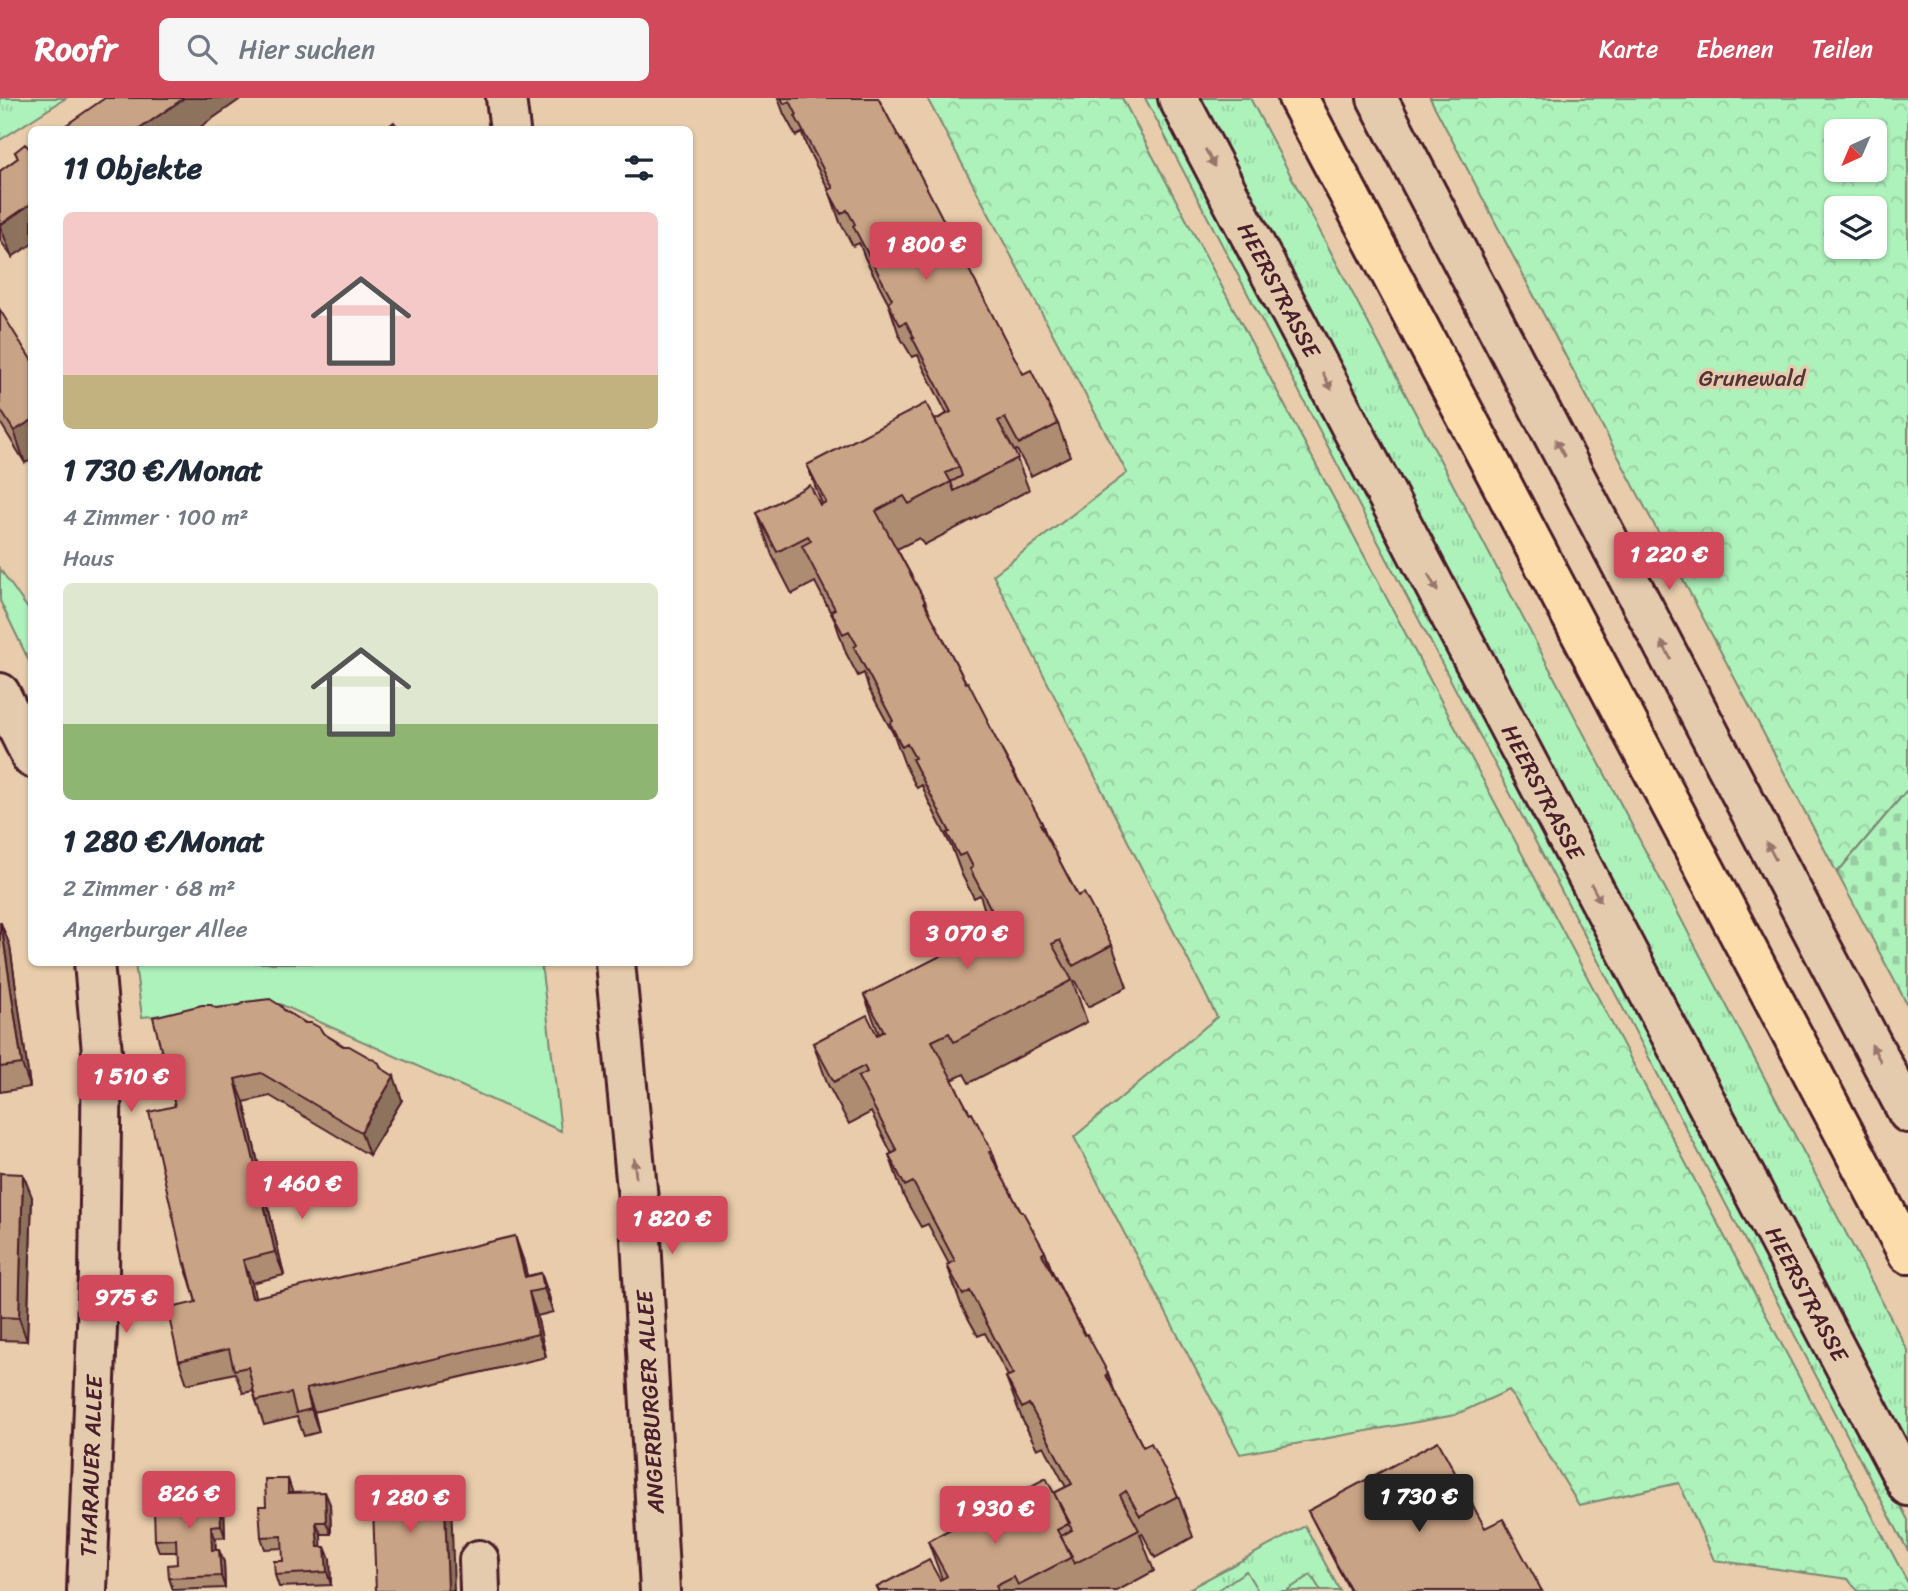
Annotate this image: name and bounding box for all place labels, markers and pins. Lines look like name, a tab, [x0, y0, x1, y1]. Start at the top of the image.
pin: 1 800 €	[861, 222, 991, 282]
pin: 1 220 €	[1604, 532, 1734, 592]
pin: 3 070 €	[902, 912, 1032, 971]
pin: 1 510 €	[66, 1054, 196, 1114]
pin: 1 460 €	[237, 1162, 367, 1221]
pin: 1 820 €	[607, 1196, 737, 1256]
pin: 975 €	[77, 1276, 175, 1335]
pin: 826 €	[140, 1472, 238, 1531]
pin: 1 730 €	[1354, 1474, 1484, 1534]
pin: 1 280 €	[345, 1476, 475, 1535]
pin: 1 930 €	[930, 1486, 1060, 1546]

